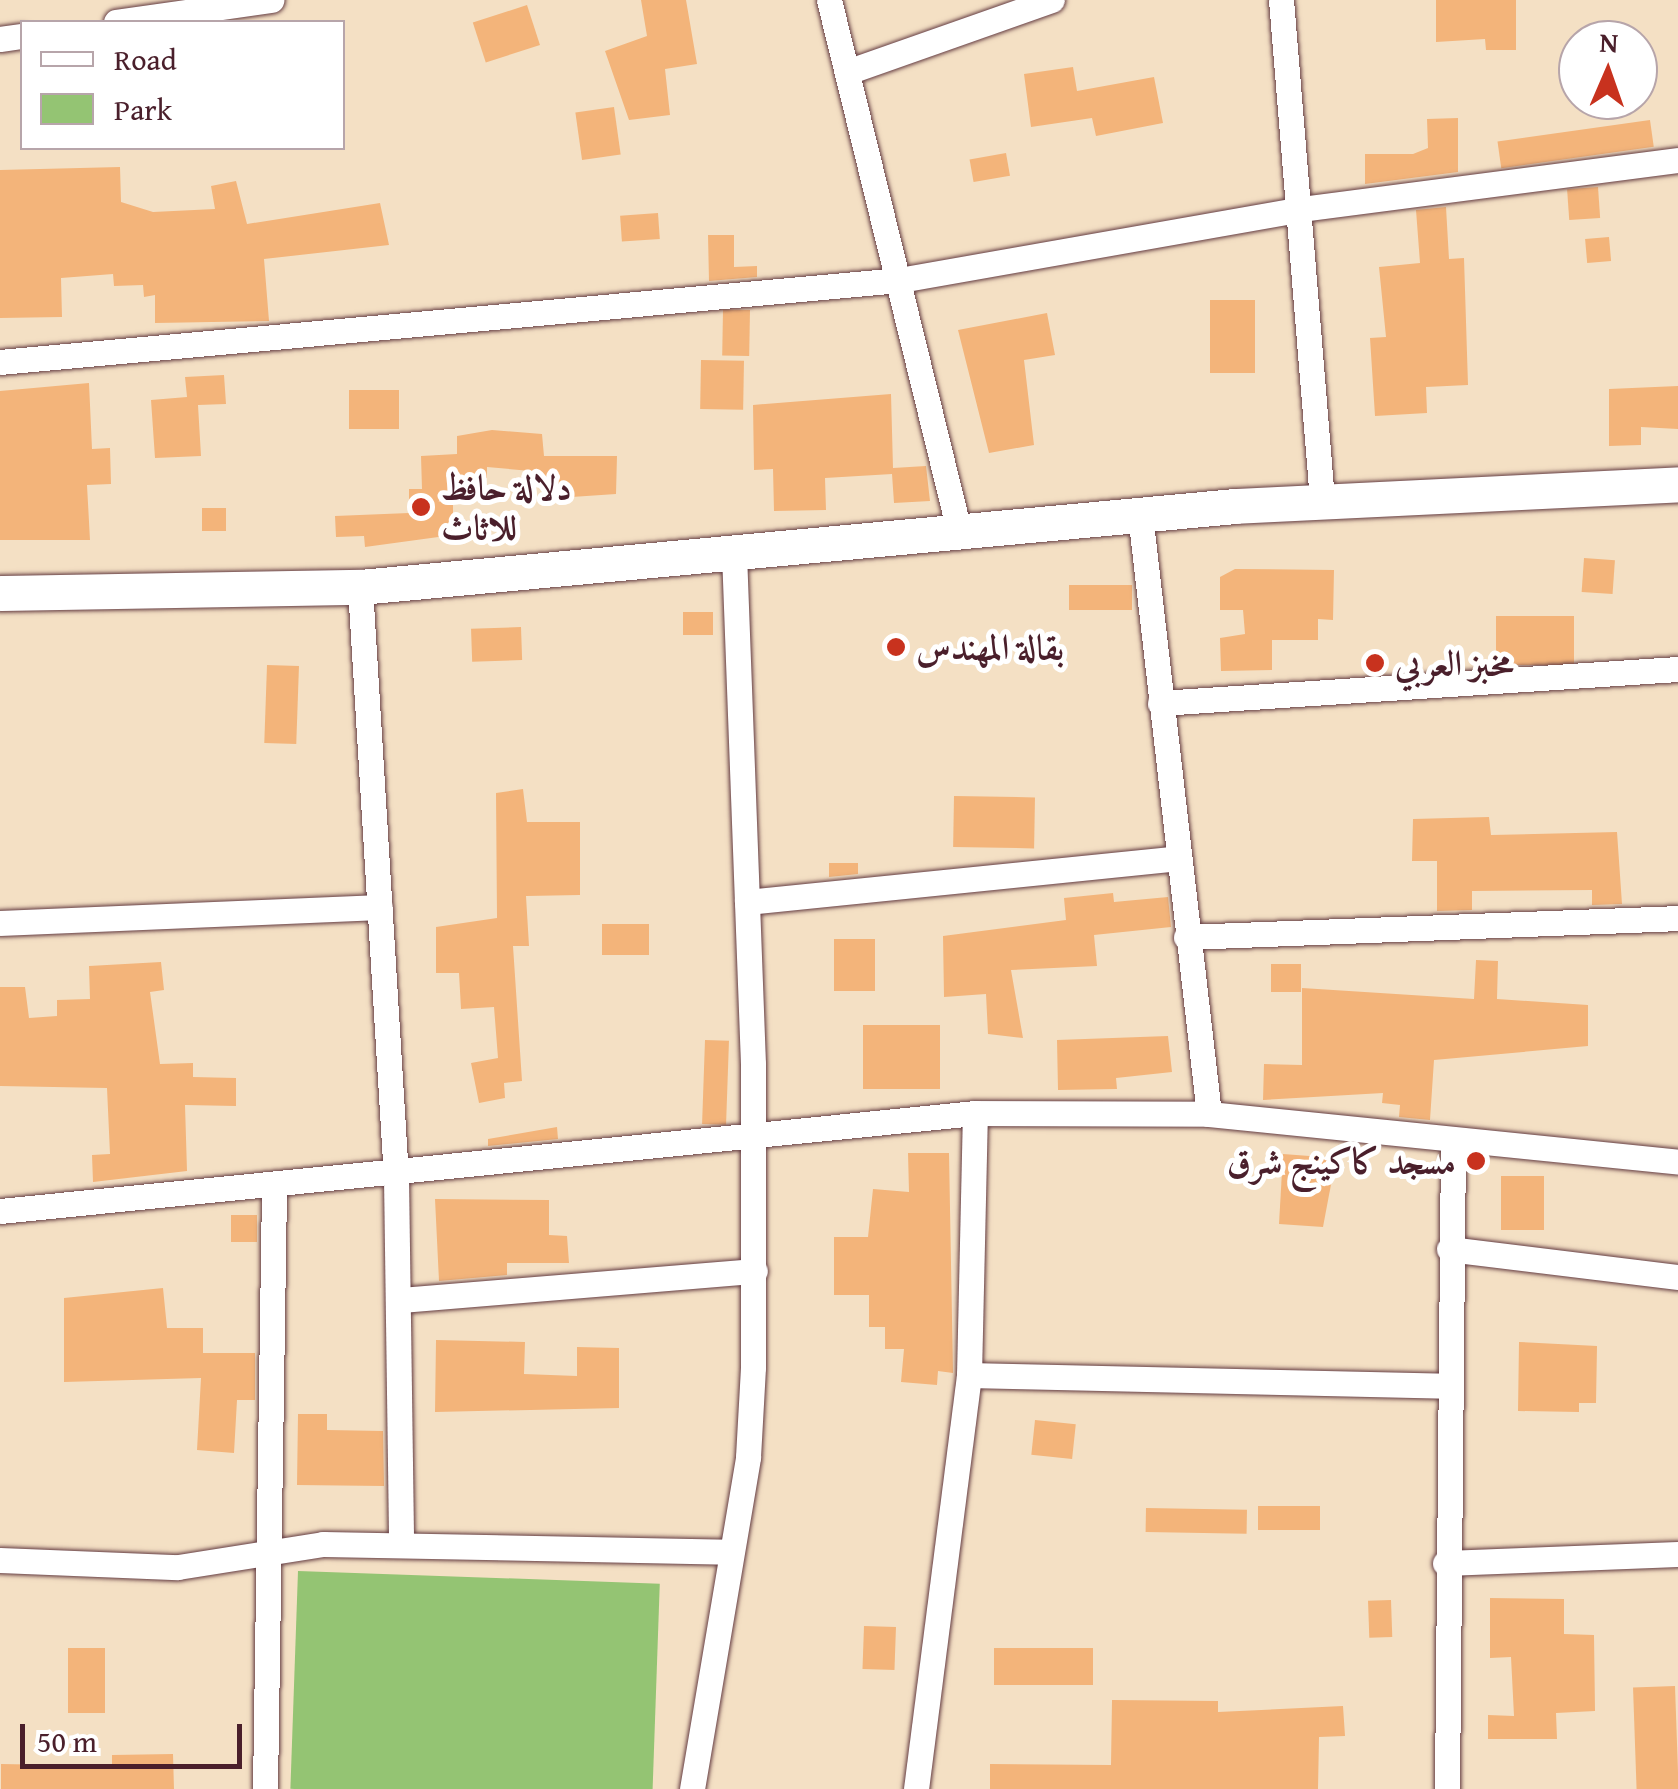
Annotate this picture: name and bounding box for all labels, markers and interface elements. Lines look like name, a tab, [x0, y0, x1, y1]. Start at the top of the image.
legend	[20, 20, 345, 150]
north arrow	[1558, 20, 1658, 120]
text: N	[1599, 21, 1619, 62]
text: Road	[114, 37, 177, 81]
text: Park	[114, 87, 172, 131]
place label: دلالة حافظ للاثاث	[441, 466, 572, 548]
marker: دلالة حافظ للاثاث	[410, 496, 432, 518]
place label: بقالة المهندس	[916, 626, 1064, 668]
marker: بقالة المهندس	[885, 636, 907, 658]
place label: مخبز العربي	[1395, 642, 1513, 684]
marker: مخبز العربي	[1364, 652, 1386, 674]
place label: مسجد كاكينج شرق	[1227, 1140, 1456, 1182]
marker: مسجد كاكينج شرق	[1465, 1150, 1487, 1172]
scale bar	[25, 1704, 248, 1766]
text: 50 m	[37, 1719, 97, 1763]

